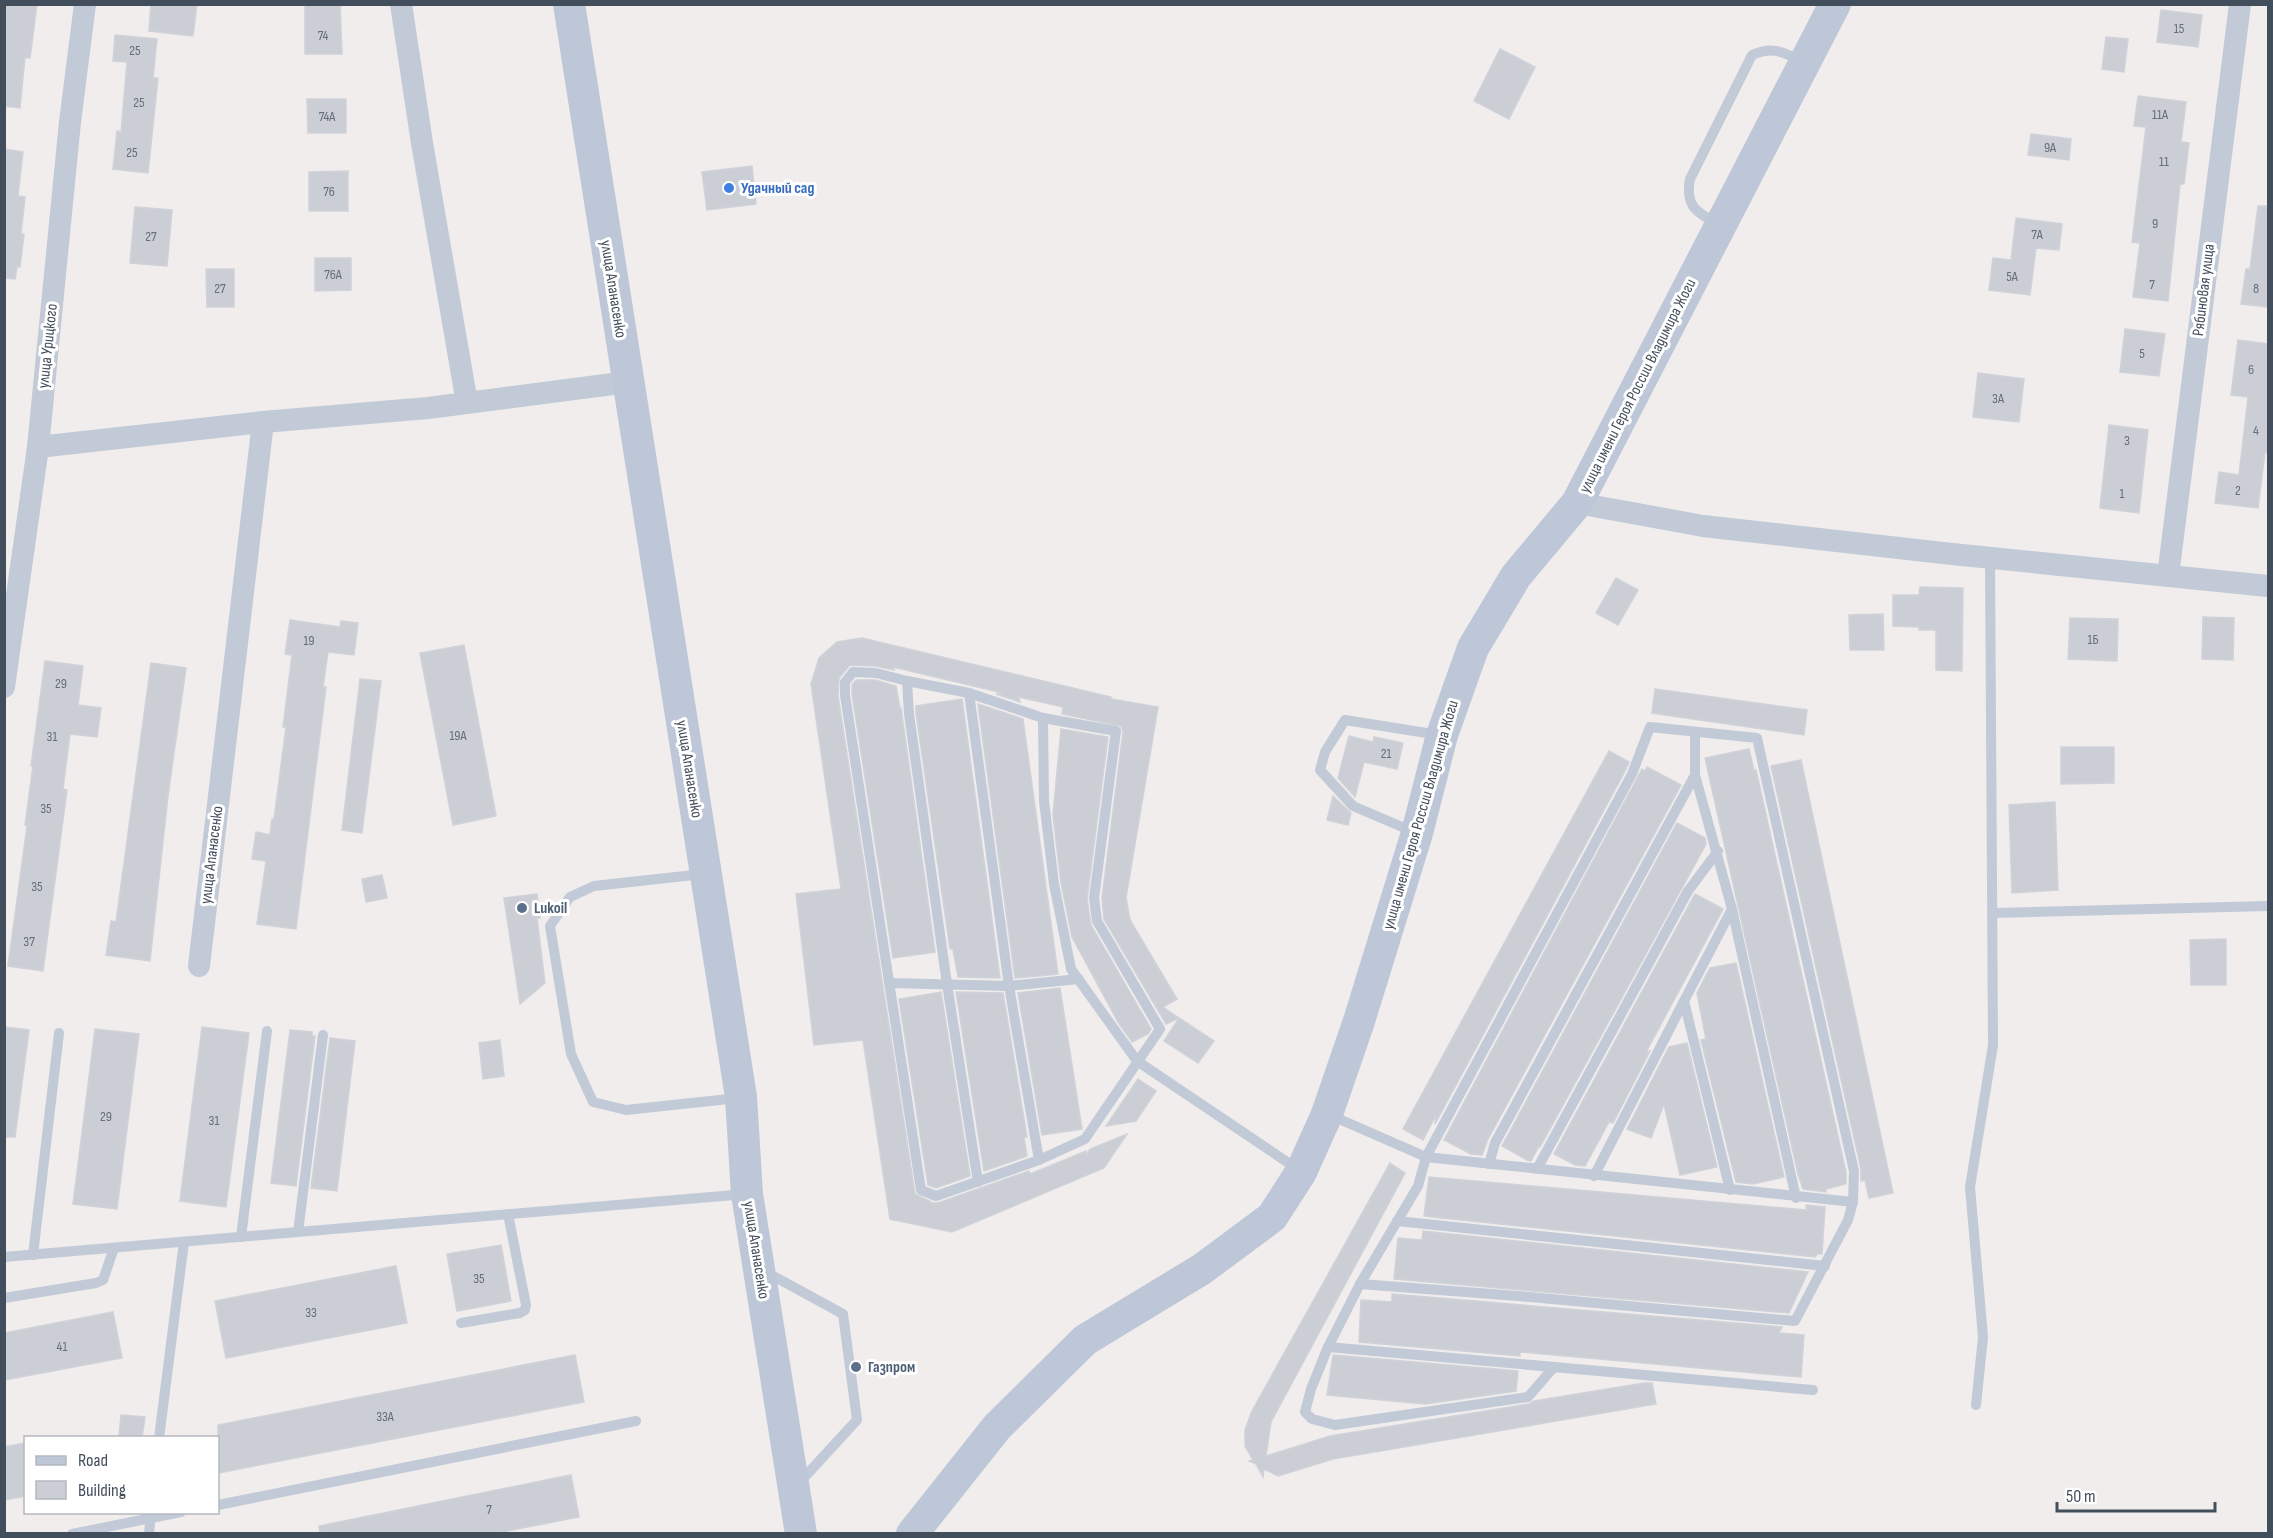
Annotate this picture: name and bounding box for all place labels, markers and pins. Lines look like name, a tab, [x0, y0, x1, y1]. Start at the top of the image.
place label: Удачный сад	[741, 179, 814, 198]
marker: Удачный сад	[722, 181, 736, 195]
place label: Lukoil	[534, 899, 567, 918]
marker: Lukoil	[515, 901, 529, 915]
place label: Газпром	[868, 1358, 915, 1377]
marker: Газпром	[849, 1360, 863, 1374]

